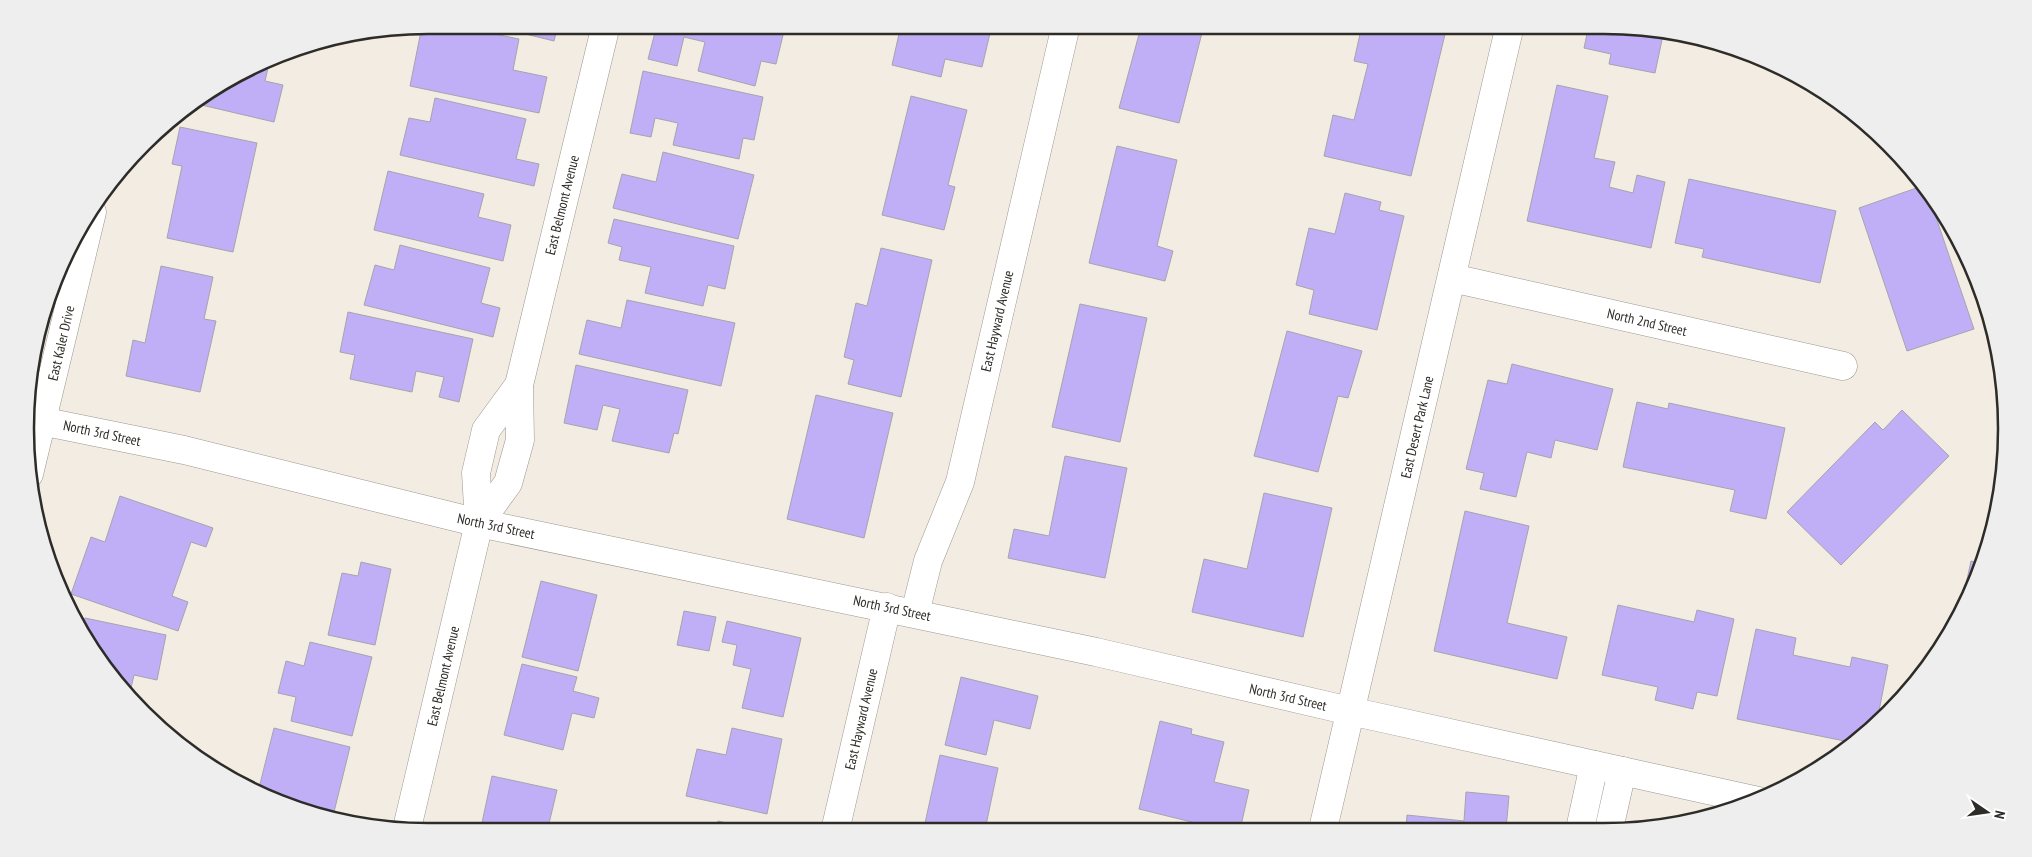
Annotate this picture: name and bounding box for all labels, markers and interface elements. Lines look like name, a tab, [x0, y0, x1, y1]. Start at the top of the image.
street label: East Belmont Avenue	[541, 153, 583, 257]
street label: East Hayward Avenue	[977, 268, 1017, 373]
street label: East Kaler Drive	[44, 303, 78, 382]
street label: North 2nd Street	[1605, 304, 1689, 340]
street label: East Desert Park Lane	[1396, 374, 1438, 480]
street label: North 3rd Street	[62, 416, 143, 450]
street label: North 3rd Street	[456, 509, 537, 543]
street label: North 3rd Street	[852, 591, 933, 625]
street label: East Belmont Avenue	[423, 624, 463, 728]
street label: East Hayward Avenue	[841, 666, 881, 771]
street label: North 3rd Street	[1248, 679, 1329, 715]
north arrow	[1962, 787, 2012, 837]
text: N	[1990, 809, 2009, 821]

